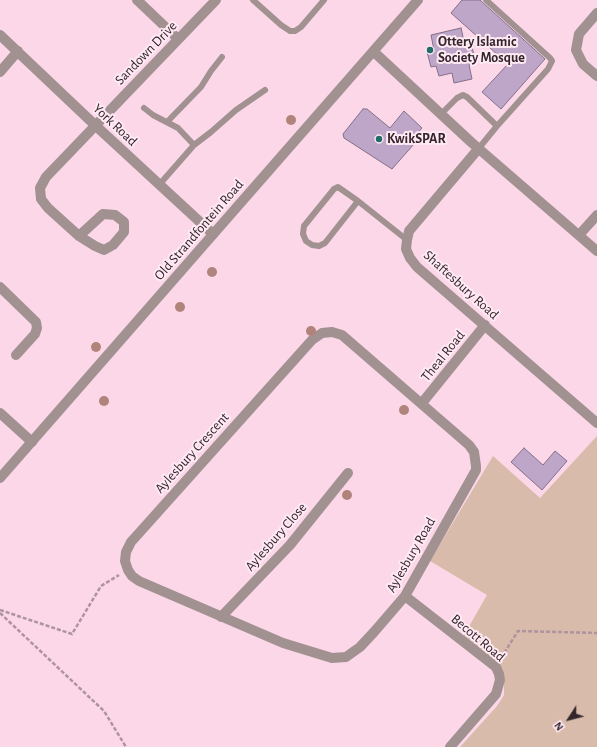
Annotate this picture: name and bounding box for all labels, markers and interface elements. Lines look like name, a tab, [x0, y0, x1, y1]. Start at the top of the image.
street label: Sandown Drive	[112, 18, 180, 88]
place label: Ottery Islamic Society Mosque	[438, 34, 525, 66]
marker: Ottery Islamic Society Mosque	[425, 45, 435, 55]
street label: York Road	[89, 100, 141, 150]
place label: KwikSPAR	[387, 131, 446, 147]
marker: KwikSPAR	[374, 134, 384, 144]
street label: Old Strandfontein Road	[151, 176, 247, 284]
street label: Shaftesbury Road	[420, 247, 502, 323]
street label: Theal Road	[417, 327, 469, 385]
street label: Aylesbury Crescent	[151, 409, 233, 497]
street label: Aylesbury Close	[242, 499, 310, 575]
street label: Aylesbury Road	[383, 514, 439, 596]
street label: Becott Road	[448, 611, 508, 665]
north arrow	[549, 699, 589, 739]
text: N	[552, 720, 566, 733]

